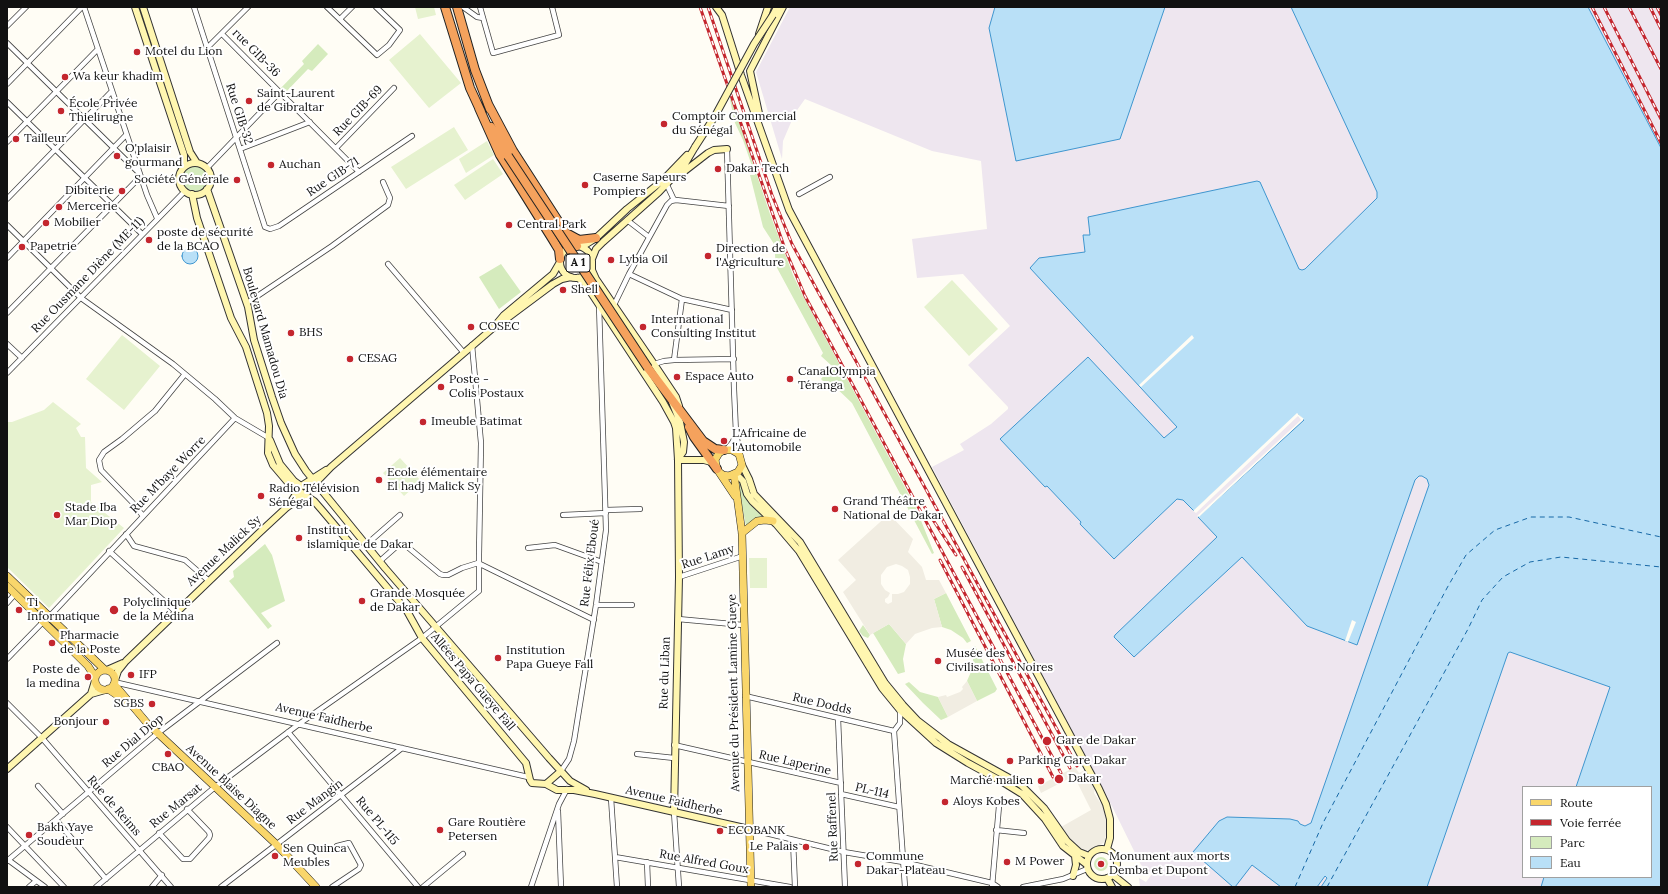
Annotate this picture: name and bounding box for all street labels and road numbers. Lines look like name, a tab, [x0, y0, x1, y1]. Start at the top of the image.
street label: rue GIB-36	[229, 26, 283, 80]
street label: Rue GIB-32	[222, 81, 256, 147]
street label: Rue GIB-69	[330, 83, 386, 139]
street label: Rue GIB-71	[304, 154, 362, 200]
street label: Rue Ousmane Diène (ME-11)	[29, 214, 147, 336]
road number: A 1	[566, 254, 590, 272]
street label: Boulevard Mamadou Dia	[239, 266, 291, 400]
street label: Rue M'baye Worre	[127, 433, 209, 517]
street label: Avenue Malick Sy	[184, 513, 264, 589]
street label: Rue Félix Eboué	[577, 518, 603, 608]
street label: Rue Lamy	[680, 542, 736, 572]
street label: Avenue du Président Lamine Gueye	[725, 594, 743, 792]
street label: Allées Papa Gueye Fall	[428, 630, 518, 734]
street label: Rue du Liban	[657, 636, 673, 710]
street label: Rue Dodds	[791, 690, 853, 718]
street label: Avenue Faidherbe	[274, 700, 374, 736]
street label: Rue Dial Diop	[99, 711, 167, 771]
street label: Avenue Blaise Diagne	[183, 741, 279, 833]
street label: Rue Laperine	[757, 748, 833, 778]
street label: Rue de Reims	[84, 773, 144, 839]
street label: Rue Mangin	[284, 776, 346, 828]
street label: PL-114	[854, 780, 890, 802]
street label: Rue Marsat	[147, 781, 205, 831]
street label: Avenue Faidherbe	[624, 783, 724, 819]
street label: Rue Raffenel	[825, 792, 841, 862]
street label: Rue PL-115	[353, 794, 401, 848]
street label: Rue Alfred Goux	[658, 847, 750, 877]

